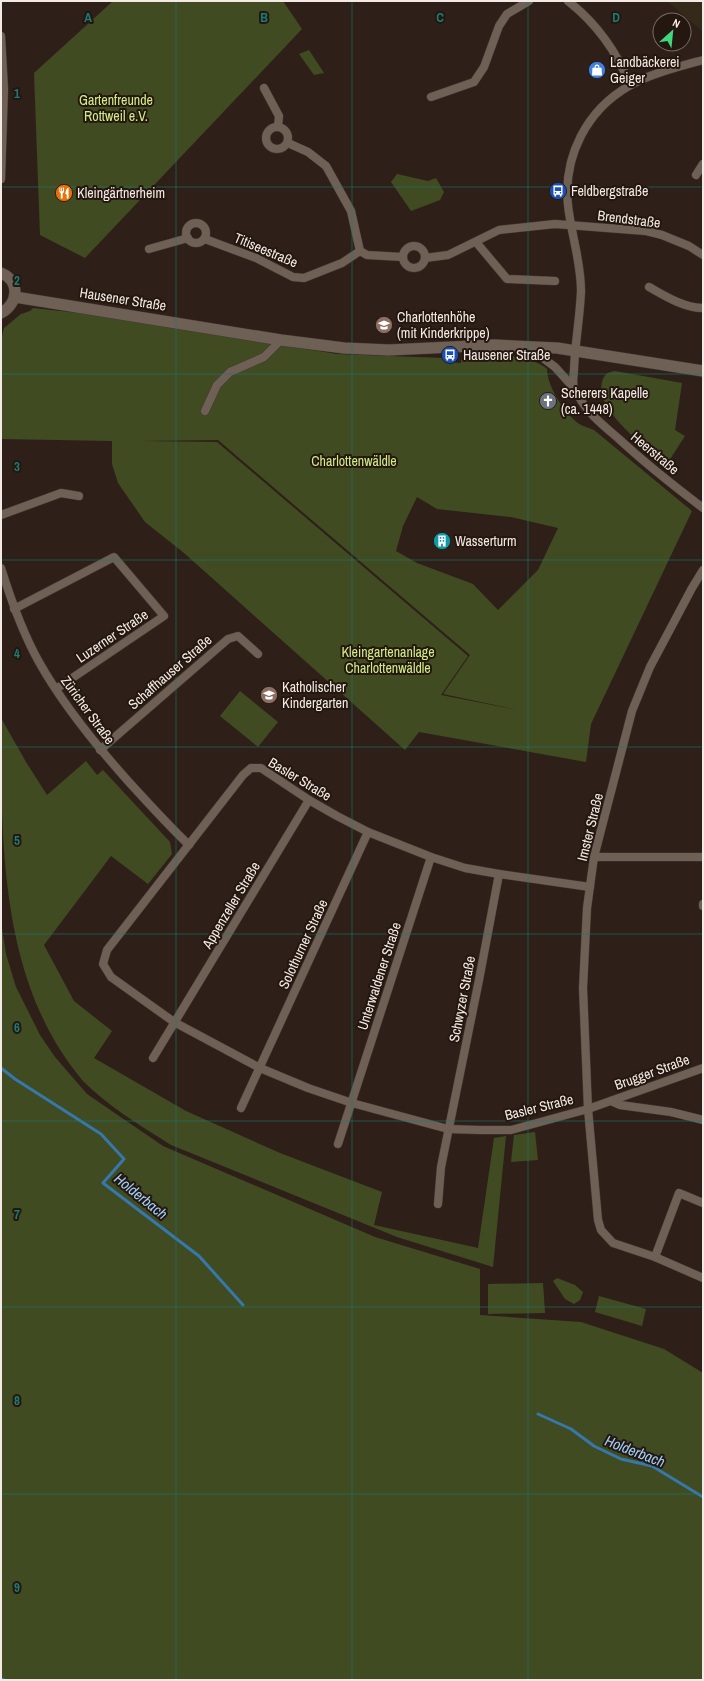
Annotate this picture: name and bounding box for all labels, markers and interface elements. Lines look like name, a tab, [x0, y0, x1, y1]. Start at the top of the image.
text: A	[84, 9, 92, 26]
text: B	[260, 9, 268, 26]
text: C	[436, 9, 444, 26]
text: D	[612, 9, 620, 26]
north arrow	[652, 12, 692, 52]
text: N	[670, 15, 683, 31]
place label: Landbäckerei Geiger	[610, 53, 680, 87]
shop icon: Landbäckerei Geiger	[587, 60, 607, 80]
text: 1	[14, 85, 20, 102]
park label: Gartenfreunde Rottweil e.V.	[79, 91, 153, 125]
bus stop icon: Feldbergstraße	[548, 181, 568, 201]
place label: Feldbergstraße	[571, 182, 648, 200]
restaurant icon: Kleingärtnerheim	[54, 183, 74, 203]
place label: Kleingärtnerheim	[77, 184, 165, 202]
street label: Brendstraße	[597, 206, 661, 232]
street label: Titiseestraße	[231, 229, 301, 271]
text: 2	[14, 272, 20, 289]
street label: Hausener Straße	[78, 283, 168, 315]
place label: Charlottenhöhe (mit Kinderkrippe)	[397, 308, 490, 342]
school or university icon: Charlottenhöhe (mit Kinderkrippe)	[374, 315, 394, 335]
bus stop icon: Hausener Straße	[440, 345, 460, 365]
place label: Hausener Straße	[463, 346, 550, 364]
place label: Scherers Kapelle (ca. 1448)	[561, 384, 648, 418]
church icon: Scherers Kapelle (ca. 1448)	[538, 391, 558, 411]
street label: Heerstraße	[627, 428, 683, 478]
park label: Charlottenwäldle	[311, 452, 397, 470]
text: 3	[14, 458, 20, 475]
building icon: Wasserturm	[432, 531, 452, 551]
place label: Wasserturm	[455, 532, 516, 550]
street label: Luzerner Straße	[73, 605, 151, 667]
street label: Schaffhauser Straße	[124, 631, 216, 713]
park label: Kleingartenanlage Charlottenwäldle	[341, 643, 435, 677]
text: 4	[14, 645, 20, 662]
street label: Züricher Straße	[57, 672, 119, 748]
place label: Katholischer Kindergarten	[282, 678, 348, 712]
school or university icon: Katholischer Kindergarten	[259, 685, 279, 705]
street label: Basler Straße	[265, 753, 335, 805]
street label: Imster Straße	[573, 791, 607, 863]
text: 5	[14, 832, 20, 849]
street label: Appenzeller Straße	[197, 858, 264, 953]
street label: Solothurner Straße	[274, 896, 332, 992]
street label: Unterwaldener Straße	[353, 920, 405, 1032]
street label: Schwyzer Straße	[445, 954, 479, 1044]
text: 6	[14, 1019, 20, 1036]
street label: Brugger Straße	[612, 1050, 692, 1094]
street label: Basler Straße	[503, 1090, 575, 1124]
water label: Holderbach	[110, 1168, 172, 1224]
text: 7	[14, 1206, 20, 1223]
text: 8	[14, 1392, 20, 1409]
water label: Holderbach	[602, 1430, 668, 1472]
text: 9	[14, 1579, 20, 1596]

